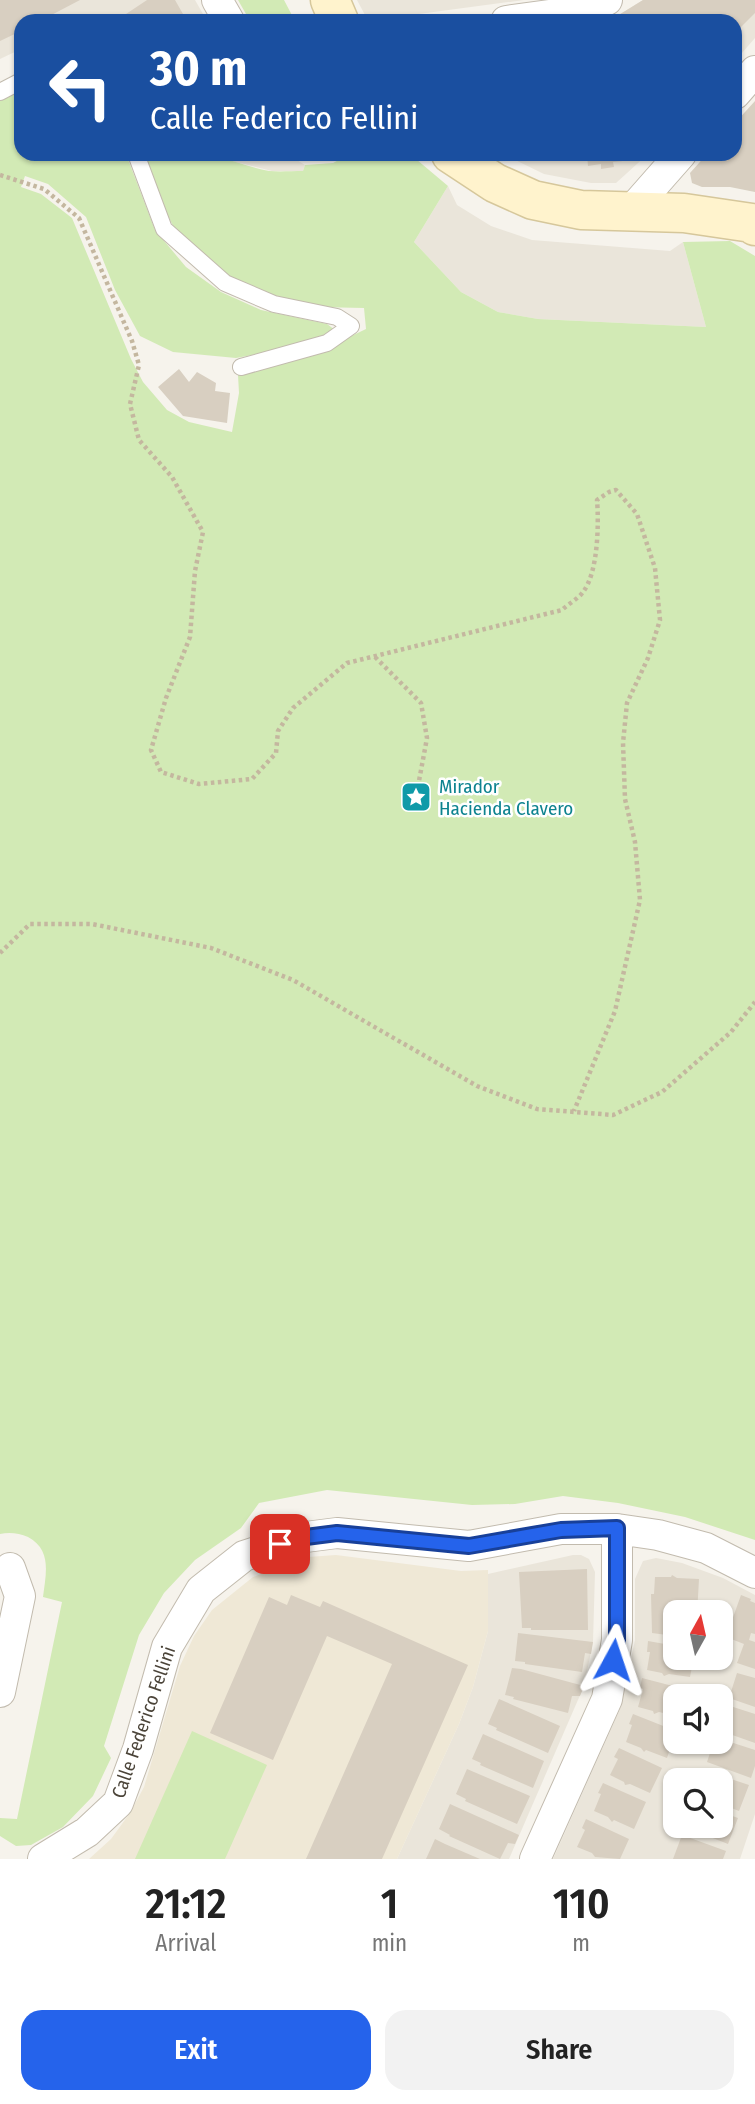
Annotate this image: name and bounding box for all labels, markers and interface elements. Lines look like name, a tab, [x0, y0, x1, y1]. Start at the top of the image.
text: 30 m	[150, 39, 248, 98]
icon: left	[35, 42, 126, 133]
text: Calle Federico Fellini	[150, 99, 418, 137]
place label: Mirador Hacienda Clavero	[439, 775, 573, 820]
place icon: Mirador Hacienda Clavero	[399, 780, 433, 814]
pin	[250, 1514, 310, 1574]
icon: arrive	[261, 1525, 299, 1563]
north arrow	[663, 1600, 733, 1670]
map controls	[663, 1600, 733, 1838]
position arrow	[576, 1623, 650, 1697]
street label: Calle Federico Fellini	[107, 1643, 180, 1801]
button: sound	[663, 1684, 733, 1754]
button: search	[663, 1768, 733, 1838]
text: 21:12	[145, 1879, 226, 1929]
text: 1	[381, 1879, 398, 1929]
text: 110	[553, 1879, 610, 1929]
text: Arrival	[155, 1929, 216, 1957]
text: min	[372, 1929, 407, 1957]
text: m	[572, 1929, 590, 1957]
button: Exit	[21, 2010, 371, 2090]
button: Share	[385, 2010, 734, 2090]

